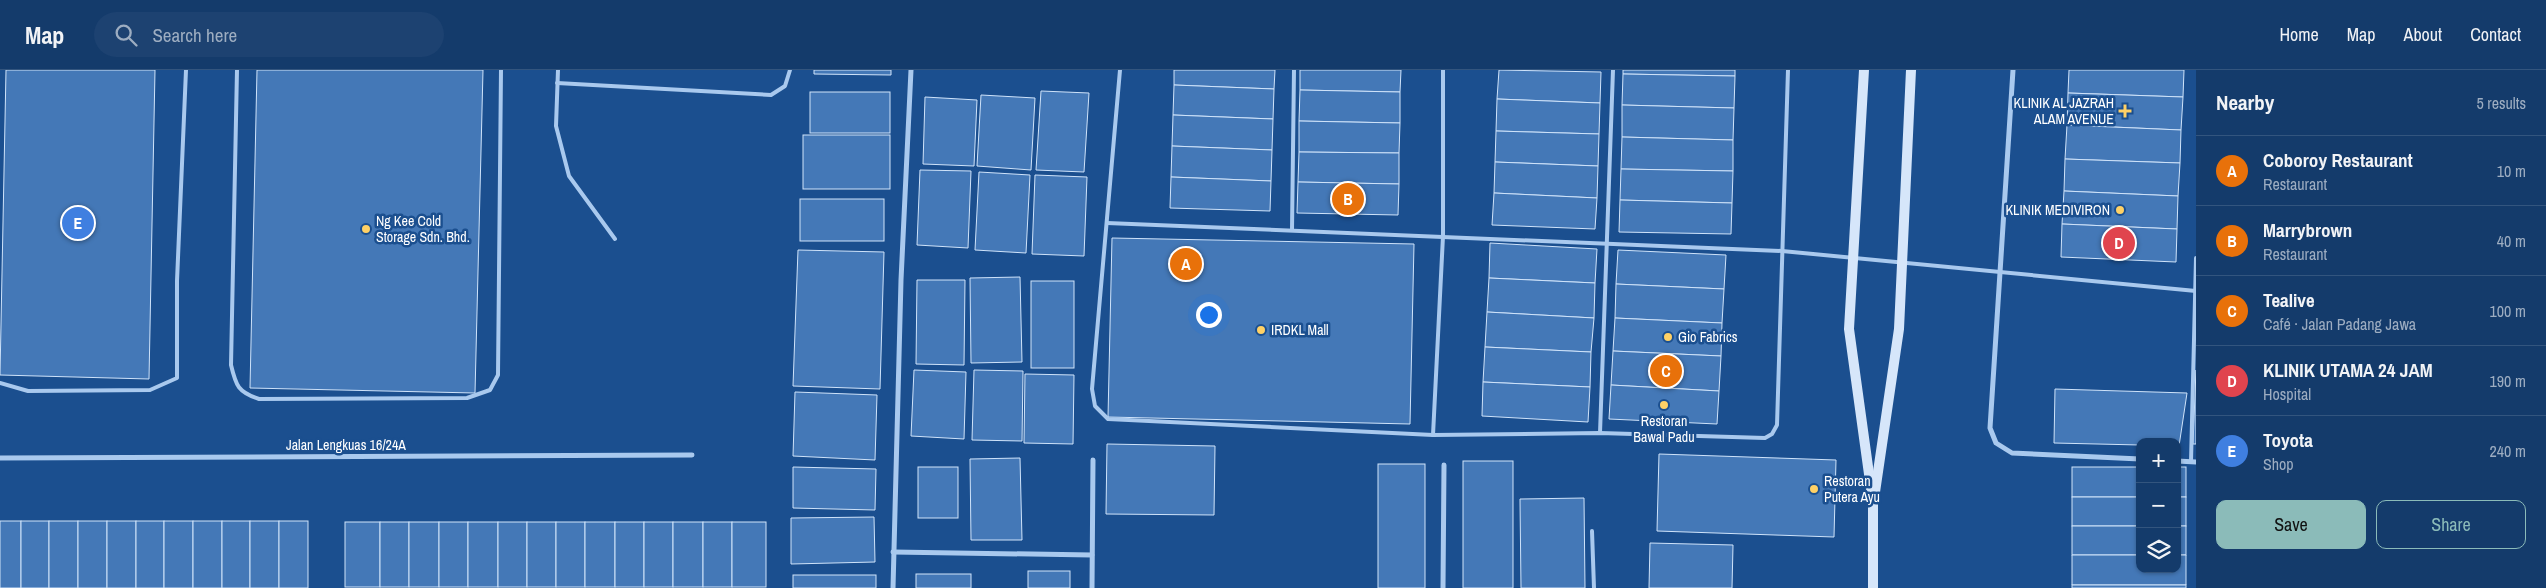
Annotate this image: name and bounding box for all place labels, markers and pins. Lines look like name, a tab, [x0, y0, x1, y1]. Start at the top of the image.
place label: KLINIK AL JAZRAH ALAM AVENUE	[2014, 94, 2114, 128]
marker: KLINIK AL JAZRAH ALAM AVENUE	[2118, 104, 2132, 118]
pin: B	[1332, 180, 1364, 218]
place label: KLINIK MEDIVIRON	[2005, 201, 2110, 219]
pin: E	[62, 204, 94, 242]
marker: KLINIK MEDIVIRON	[2114, 204, 2126, 216]
place label: Ng Kee Cold Storage Sdn. Bhd.	[376, 212, 470, 246]
marker: Ng Kee Cold Storage Sdn. Bhd.	[360, 223, 372, 235]
pin: D	[2103, 224, 2135, 262]
pin: A	[1170, 245, 1202, 283]
place label: IRDKL Mall	[1271, 321, 1329, 339]
marker: IRDKL Mall	[1255, 324, 1267, 336]
place label: Gio Fabrics	[1678, 328, 1738, 346]
marker: Gio Fabrics	[1662, 331, 1674, 343]
pin: C	[1650, 352, 1682, 390]
marker: Restoran Bawal Padu	[1658, 399, 1670, 411]
place label: Restoran Bawal Padu	[1633, 412, 1695, 446]
place label: Restoran Putera Ayu	[1824, 472, 1880, 506]
marker: Restoran Putera Ayu	[1808, 483, 1820, 495]

